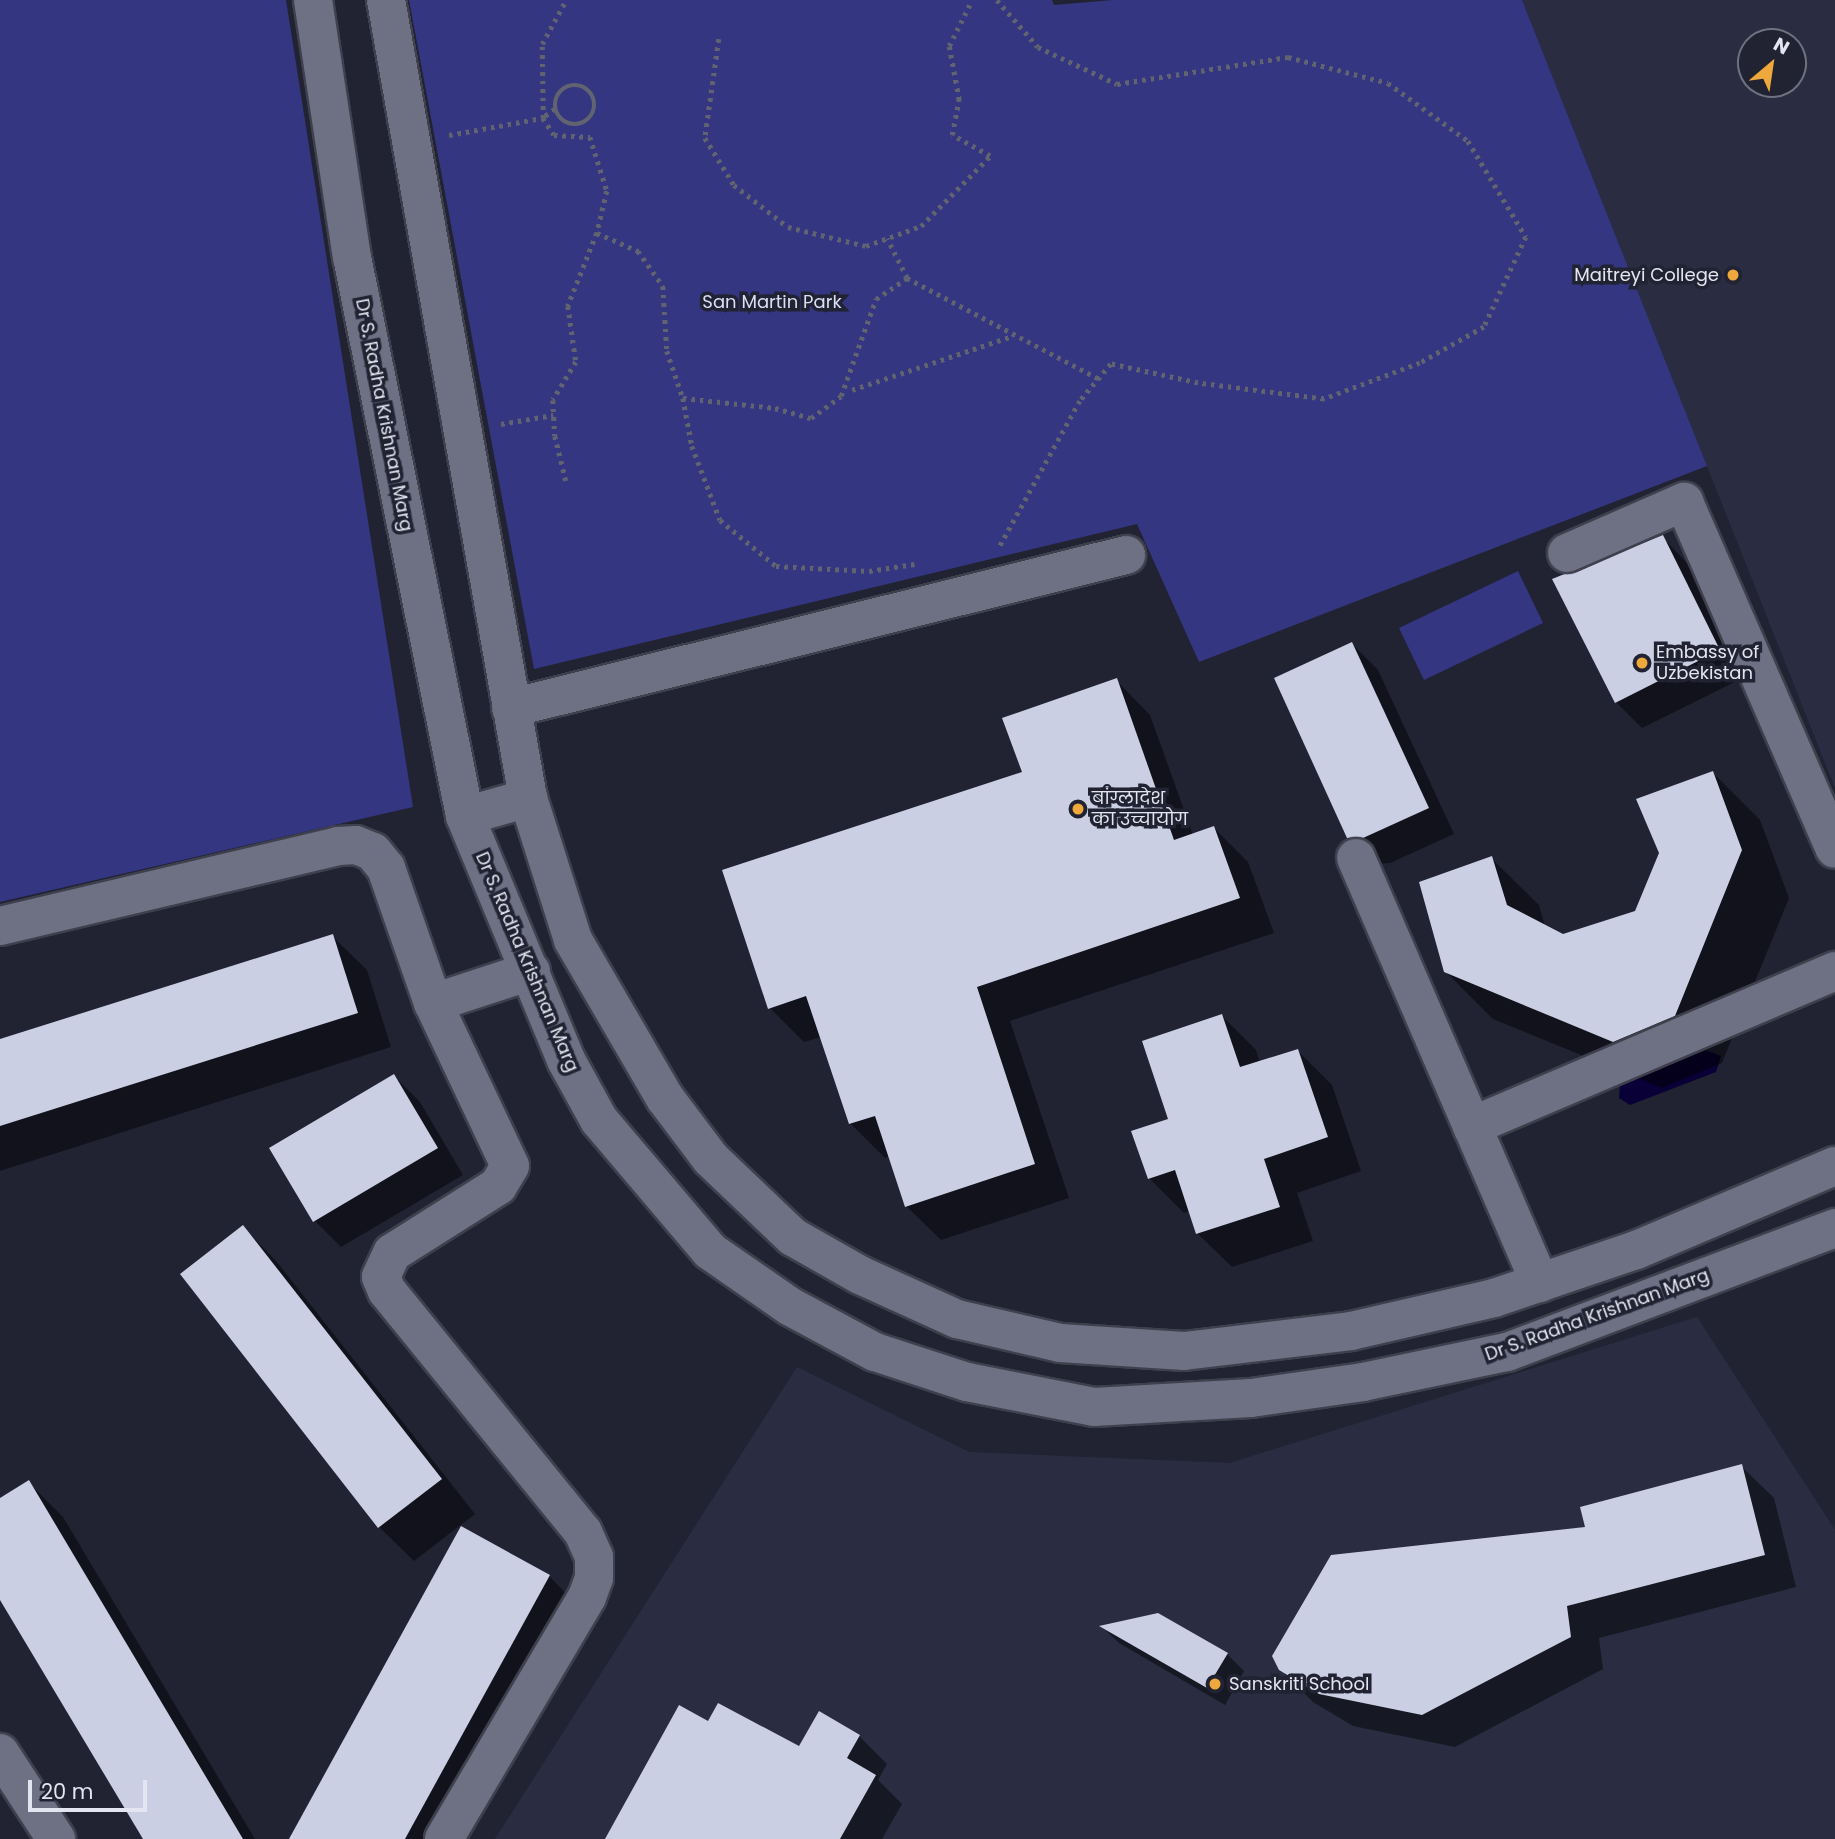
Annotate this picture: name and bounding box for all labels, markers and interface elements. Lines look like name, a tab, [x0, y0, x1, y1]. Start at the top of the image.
north arrow	[1737, 28, 1807, 98]
text: N	[1769, 31, 1794, 61]
place label: Maitreyi College	[1574, 264, 1719, 286]
marker: Maitreyi College	[1725, 267, 1741, 283]
park label: San Martin Park	[702, 291, 842, 313]
street label: Dr S. Radha Krishnan Marg	[351, 297, 417, 533]
place label: Embassy of Uzbekistan	[1656, 642, 1759, 684]
marker: Embassy of Uzbekistan	[1634, 655, 1650, 671]
place label: बांग्लादेश का उच्चायोग	[1092, 788, 1188, 830]
marker: बांग्लादेश का उच्चायोग	[1070, 801, 1086, 817]
street label: Dr S. Radha Krishnan Marg	[471, 849, 583, 1075]
street label: Dr S. Radha Krishnan Marg	[1482, 1264, 1712, 1366]
place label: Sanskriti School	[1229, 1673, 1369, 1695]
marker: Sanskriti School	[1207, 1676, 1223, 1692]
scale bar	[32, 1766, 150, 1810]
text: 20 m	[41, 1777, 94, 1806]

